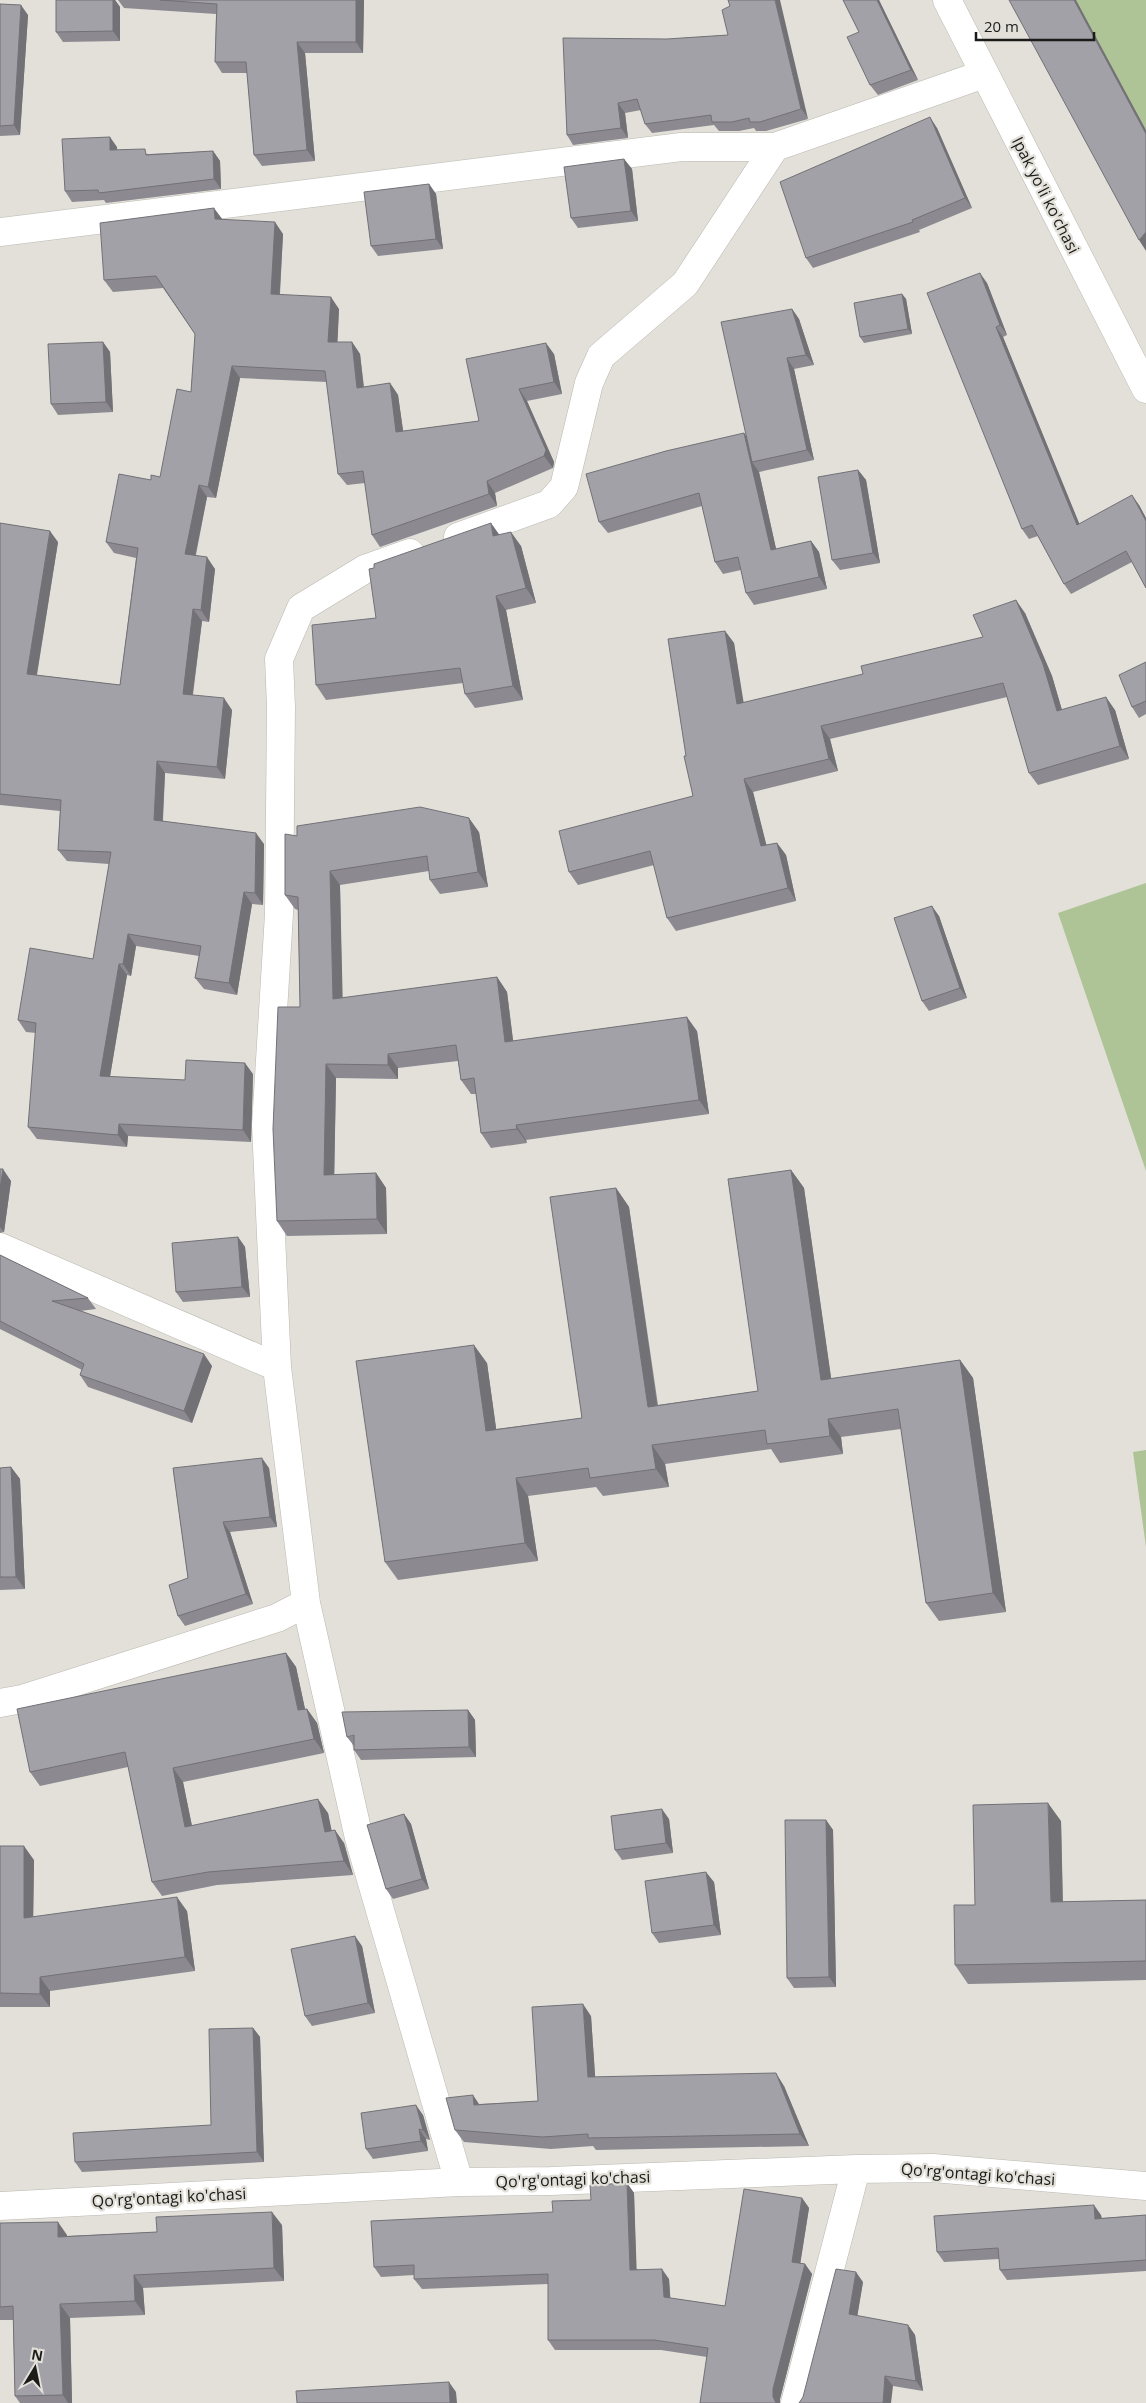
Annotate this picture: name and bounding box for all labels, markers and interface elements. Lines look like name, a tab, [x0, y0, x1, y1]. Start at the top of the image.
scale bar	[976, 10, 1094, 42]
text: 20 m	[984, 16, 1019, 36]
street label: Ipak yo'li ko'chasi	[1007, 133, 1085, 257]
street label: Qo'rg'ontagi ko'chasi	[900, 2158, 1056, 2190]
street label: Qo'rg'ontagi ko'chasi	[495, 2165, 651, 2193]
street label: Qo'rg'ontagi ko'chasi	[91, 2182, 247, 2212]
north arrow	[10, 2343, 60, 2393]
text: N	[30, 2344, 45, 2365]

